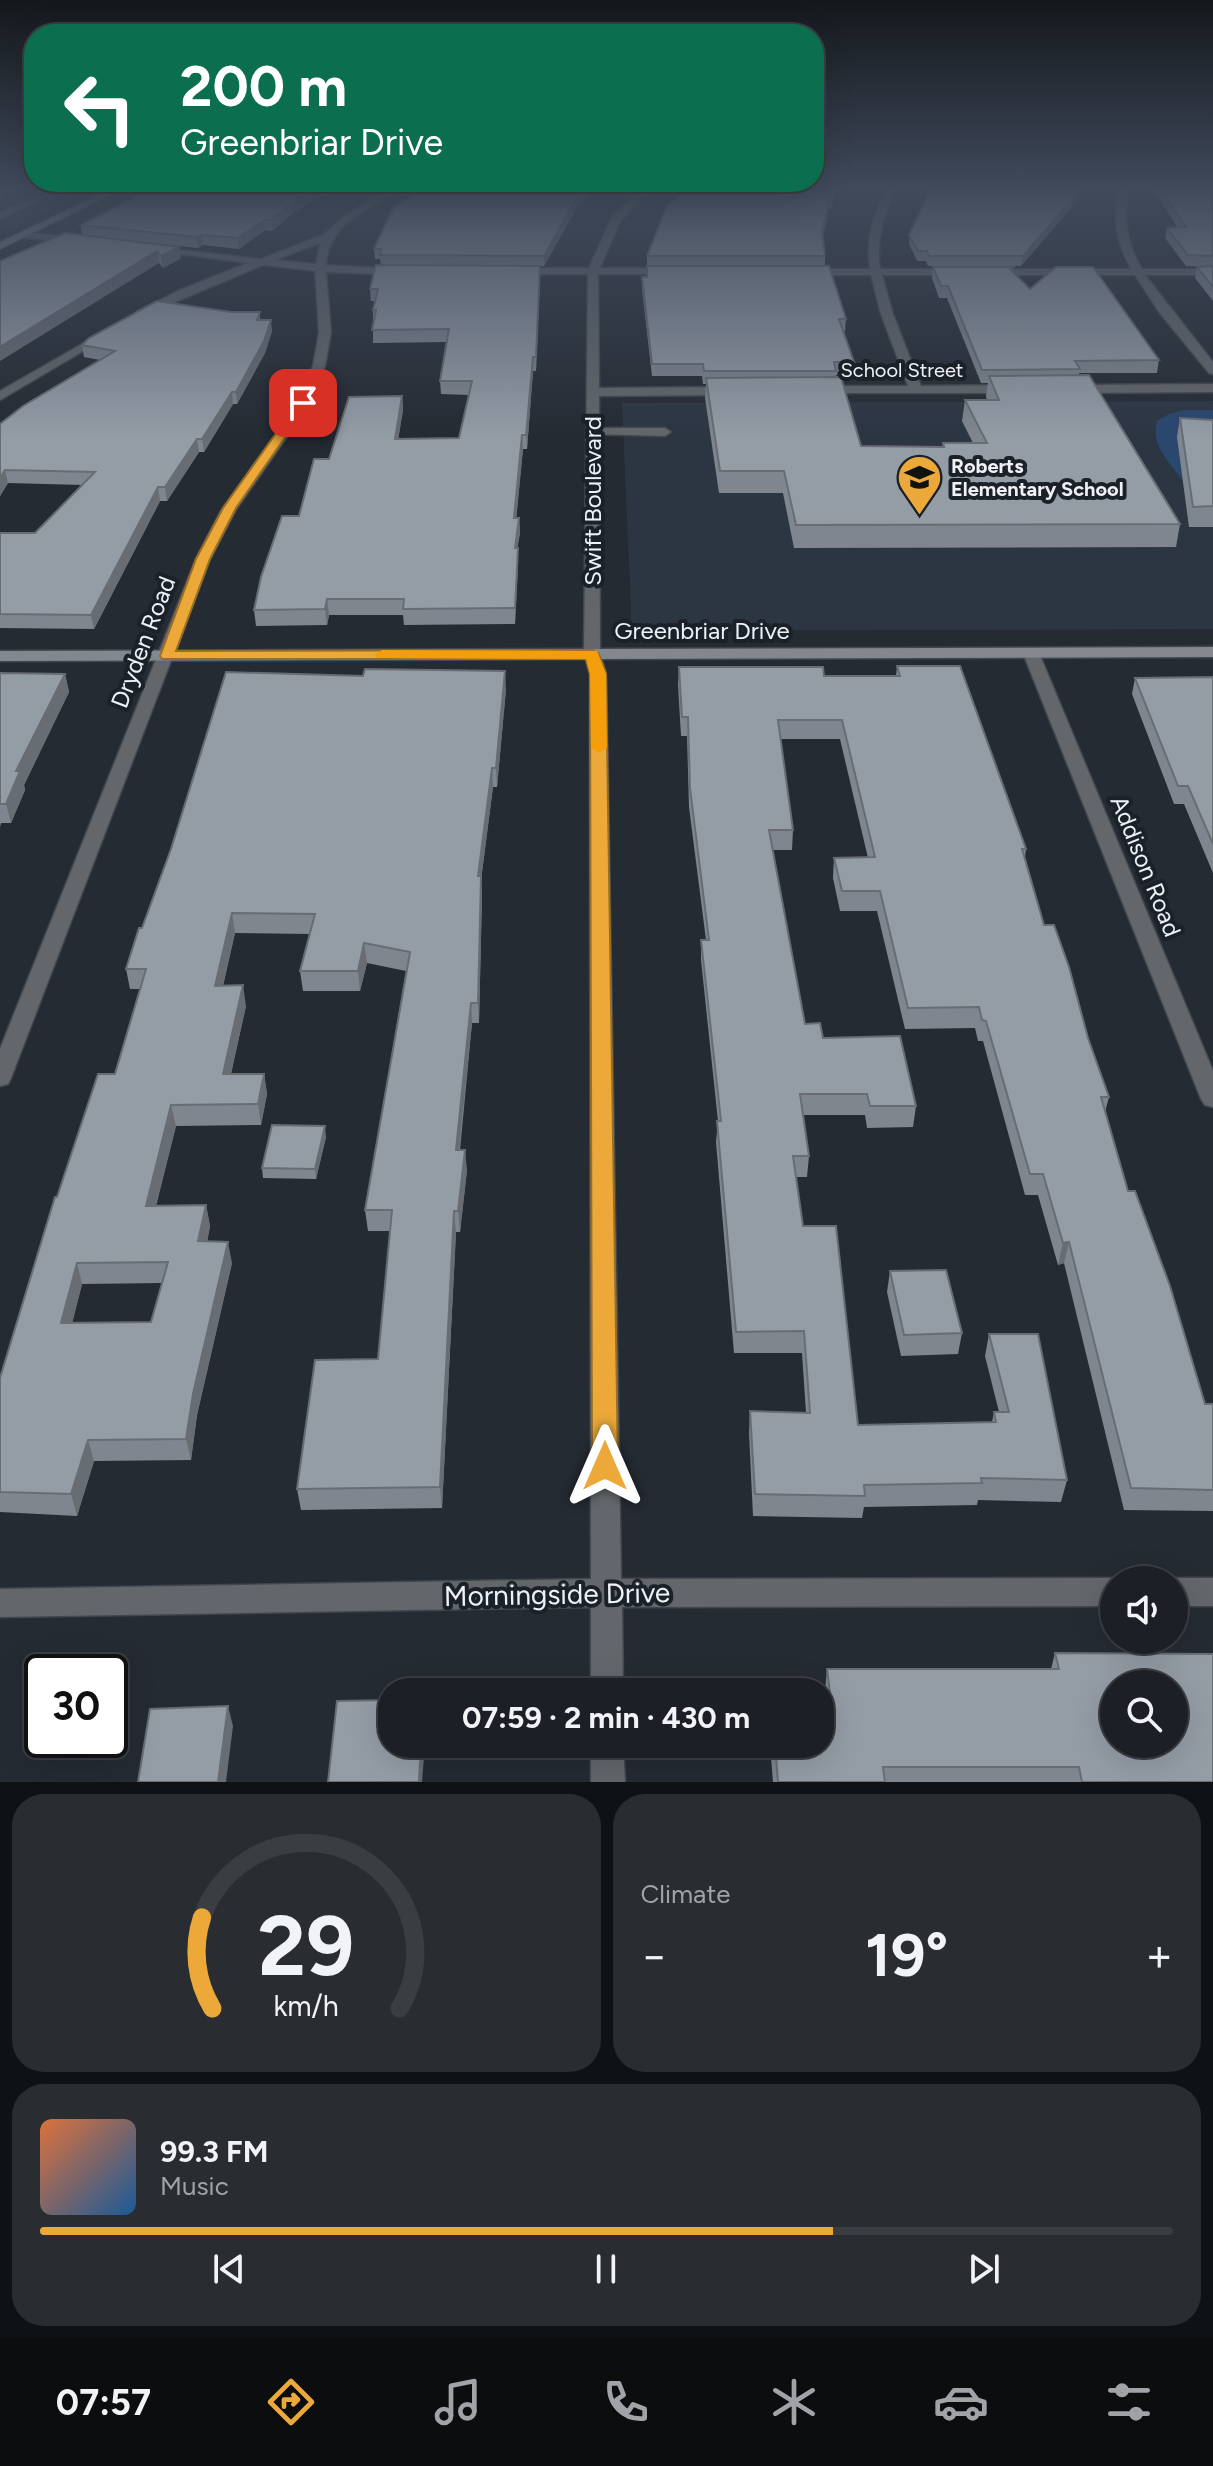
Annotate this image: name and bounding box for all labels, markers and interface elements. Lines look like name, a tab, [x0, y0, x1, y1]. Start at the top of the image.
text: 200 m	[180, 53, 347, 120]
icon: left	[48, 56, 152, 160]
text: Greenbriar Drive	[180, 121, 443, 164]
street label: School Street	[841, 358, 963, 382]
pin	[269, 369, 337, 437]
icon: arrive	[281, 381, 325, 425]
street label: Swift Boulevard	[578, 416, 607, 586]
school or university icon: Roberts Elementary School	[896, 453, 944, 516]
place label: Roberts Elementary School	[951, 454, 1124, 501]
street label: Dryden Road	[105, 572, 181, 712]
street label: Greenbriar Drive	[614, 616, 790, 645]
street label: Addison Road	[1105, 791, 1187, 941]
position arrow	[563, 1424, 647, 1508]
map controls	[1100, 1566, 1188, 1758]
button: sound	[1100, 1566, 1188, 1654]
street label: Morningside Drive	[443, 1575, 671, 1613]
speed limit sign: 30	[24, 1654, 128, 1758]
button: search	[1100, 1670, 1188, 1758]
text: 07:59 · 2 min · 430 m	[462, 1699, 750, 1736]
text: Climate	[641, 1878, 730, 1910]
text: 29	[258, 1896, 354, 1996]
text: 19°	[865, 1919, 948, 1991]
text: −	[641, 1929, 668, 1982]
text: +	[1146, 1929, 1173, 1982]
text: km/h	[274, 1989, 339, 2023]
text: 99.3 FM	[160, 2133, 268, 2170]
text: Music	[160, 2170, 229, 2202]
icon: previous	[207, 2247, 251, 2291]
icon: pause	[584, 2247, 628, 2291]
icon: next	[962, 2247, 1006, 2291]
icon: directions	[263, 2374, 319, 2430]
icon: music	[430, 2374, 486, 2430]
icon: phone	[598, 2374, 654, 2430]
icon: climate	[766, 2374, 822, 2430]
icon: car	[933, 2374, 989, 2430]
icon: filters	[1101, 2374, 1157, 2430]
text: 07:57	[56, 2381, 151, 2424]

